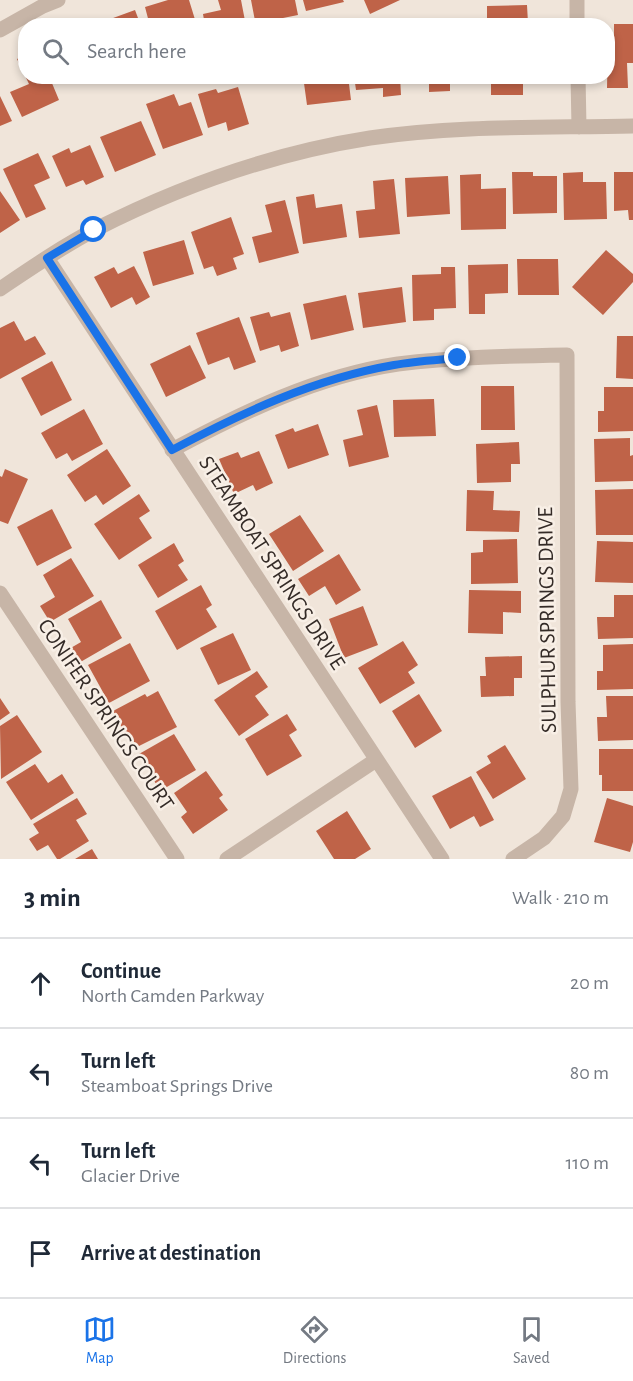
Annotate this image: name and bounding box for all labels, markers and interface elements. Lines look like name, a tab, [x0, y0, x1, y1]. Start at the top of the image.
search box	[18, 18, 615, 84]
icon: search	[39, 35, 72, 68]
text: Search here	[87, 40, 186, 62]
route start	[80, 216, 106, 242]
route end	[444, 344, 470, 370]
street label: STEAMBOAT SPRINGS DRIVE	[195, 452, 350, 674]
street label: SULPHUR SPRINGS DRIVE	[534, 506, 560, 733]
street label: CONIFER SPRINGS COURT	[34, 615, 178, 814]
text: 3 min	[24, 885, 81, 911]
text: Walk · 210 m	[512, 888, 609, 908]
text: Continue	[81, 960, 161, 982]
icon: ahead	[24, 967, 57, 1000]
text: 20 m	[570, 973, 609, 993]
text: North Camden Parkway	[81, 986, 264, 1006]
text: Turn left	[81, 1050, 155, 1072]
icon: left	[24, 1057, 57, 1090]
text: 80 m	[570, 1063, 609, 1083]
text: Steamboat Springs Drive	[81, 1076, 273, 1096]
text: Turn left	[81, 1140, 155, 1162]
icon: left	[24, 1147, 57, 1180]
text: 110 m	[565, 1153, 609, 1173]
text: Glacier Drive	[81, 1166, 180, 1186]
icon: arrive	[24, 1237, 57, 1270]
text: Arrive at destination	[81, 1242, 261, 1264]
tab: Map	[83, 1313, 116, 1368]
tab: Directions	[283, 1313, 347, 1368]
tab: Saved	[513, 1313, 550, 1368]

